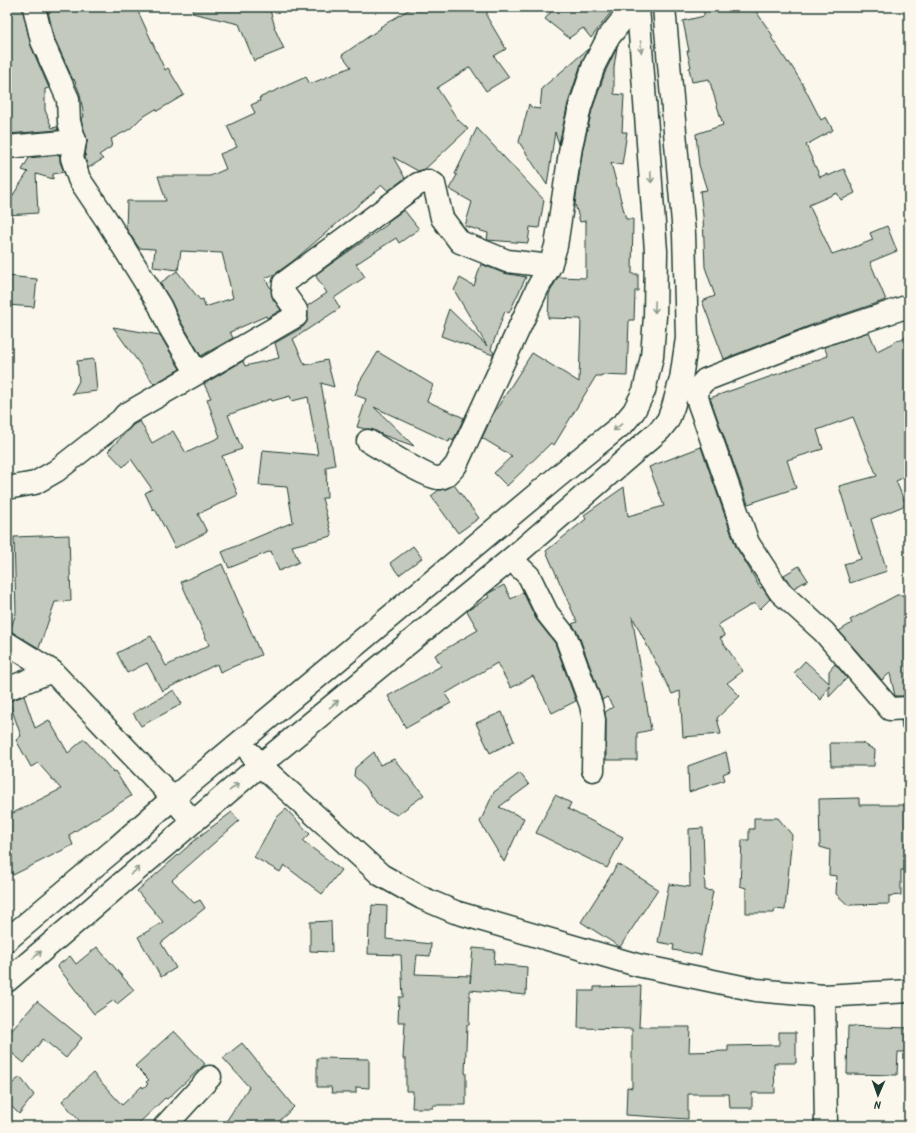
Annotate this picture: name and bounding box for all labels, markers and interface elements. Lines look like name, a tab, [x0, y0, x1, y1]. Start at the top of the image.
one-way arrow	[637, 40, 645, 53]
one-way arrow	[647, 170, 654, 183]
one-way arrow	[652, 300, 659, 313]
one-way arrow	[613, 423, 624, 432]
one-way arrow	[329, 699, 340, 708]
one-way arrow	[229, 782, 240, 791]
one-way arrow	[130, 867, 140, 876]
one-way arrow	[31, 951, 42, 960]
north arrow	[858, 1075, 898, 1115]
text: N	[874, 1095, 881, 1113]

